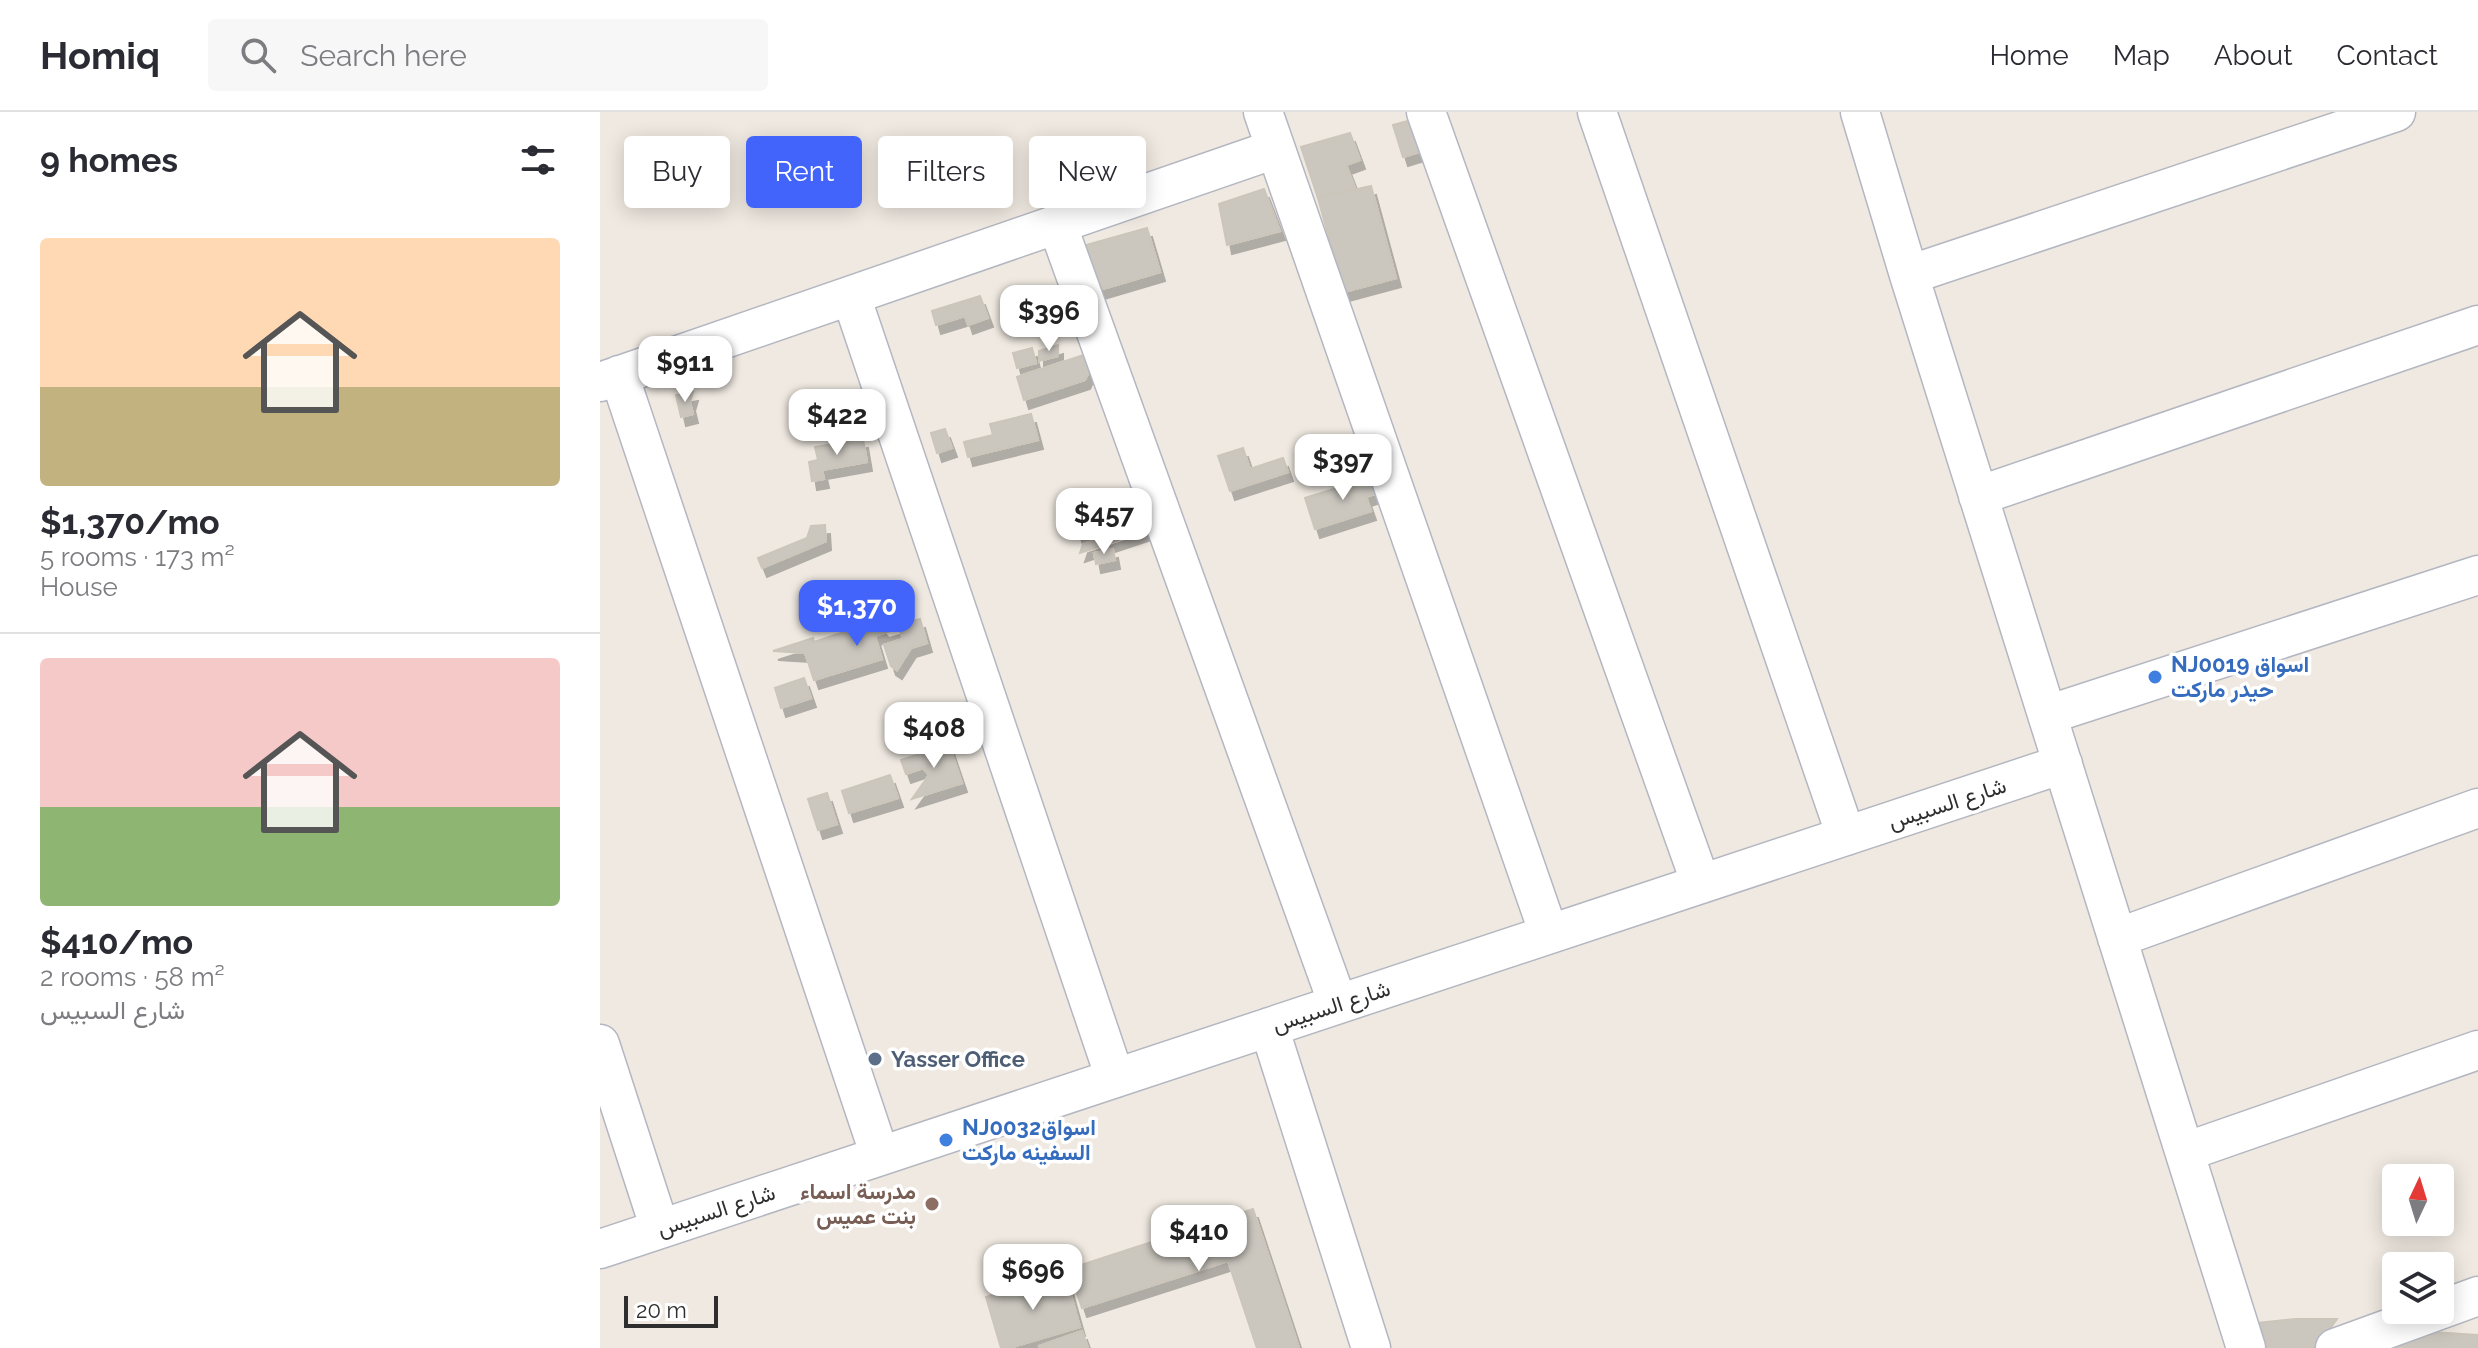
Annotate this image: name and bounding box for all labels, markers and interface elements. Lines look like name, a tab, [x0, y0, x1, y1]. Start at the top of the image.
search box	[208, 19, 768, 91]
text: Homiq	[40, 33, 160, 78]
icon: search	[236, 33, 280, 77]
text: Search here	[300, 38, 467, 73]
text: Home	[1989, 39, 2069, 72]
text: Map	[2113, 39, 2170, 72]
text: About	[2214, 39, 2293, 72]
text: Contact	[2337, 39, 2438, 72]
chip: Buy	[624, 136, 730, 208]
chip: Rent	[746, 136, 862, 208]
chip: Filters	[878, 136, 1013, 208]
chip: New	[1029, 136, 1146, 208]
icon: filters	[516, 138, 560, 182]
text: 9 homes	[40, 140, 178, 180]
pin: $396	[1002, 285, 1096, 353]
icon: home	[228, 290, 372, 434]
text: $396	[1018, 296, 1080, 326]
pin: $911	[638, 336, 732, 404]
text: $911	[656, 347, 714, 377]
pin: $422	[790, 389, 884, 457]
text: $422	[807, 400, 867, 430]
pin: $397	[1296, 434, 1390, 502]
text: $397	[1313, 445, 1373, 475]
pin: $457	[1057, 488, 1151, 556]
text: $457	[1074, 499, 1134, 529]
text: $1,370/mo	[40, 502, 220, 542]
text: 5 rooms · 173 m²	[40, 542, 234, 572]
text: House	[40, 572, 118, 602]
pin: $1,370	[792, 580, 922, 648]
text: $1,370	[817, 591, 897, 621]
place label: NJ0019 اسواق حيدر ماركت	[2171, 651, 2309, 703]
marker: NJ0019 اسواق حيدر ماركت	[2146, 668, 2164, 686]
pin: $408	[887, 702, 981, 770]
icon: home	[228, 710, 372, 854]
text: $408	[903, 713, 966, 743]
street label: شارع السبيس	[1885, 772, 2010, 836]
text: $410/mo	[40, 922, 193, 962]
text: 2 rooms · 58 m²	[40, 962, 225, 992]
street label: شارع السبيس	[1269, 975, 1394, 1039]
text: شارع السبيس	[40, 995, 185, 1025]
place label: Yasser Office	[891, 1046, 1025, 1072]
marker: Yasser Office	[866, 1050, 884, 1068]
place label: NJ0032اسواق السفينه ماركت	[962, 1114, 1096, 1166]
marker: NJ0032اسواق السفينه ماركت	[937, 1131, 955, 1149]
north arrow	[2382, 1164, 2454, 1236]
map controls	[2382, 1164, 2454, 1324]
place label: مدرسة اسماء بنت عميس	[800, 1178, 916, 1230]
street label: شارع السبيس	[654, 1179, 779, 1243]
marker: مدرسة اسماء بنت عميس	[923, 1195, 941, 1213]
pin: $410	[1152, 1205, 1246, 1273]
text: $410	[1169, 1216, 1229, 1246]
pin: $696	[986, 1244, 1080, 1312]
button: layers	[2382, 1252, 2454, 1324]
text: $696	[1001, 1255, 1065, 1285]
scale bar	[624, 1292, 718, 1328]
text: 20 m	[636, 1297, 687, 1323]

